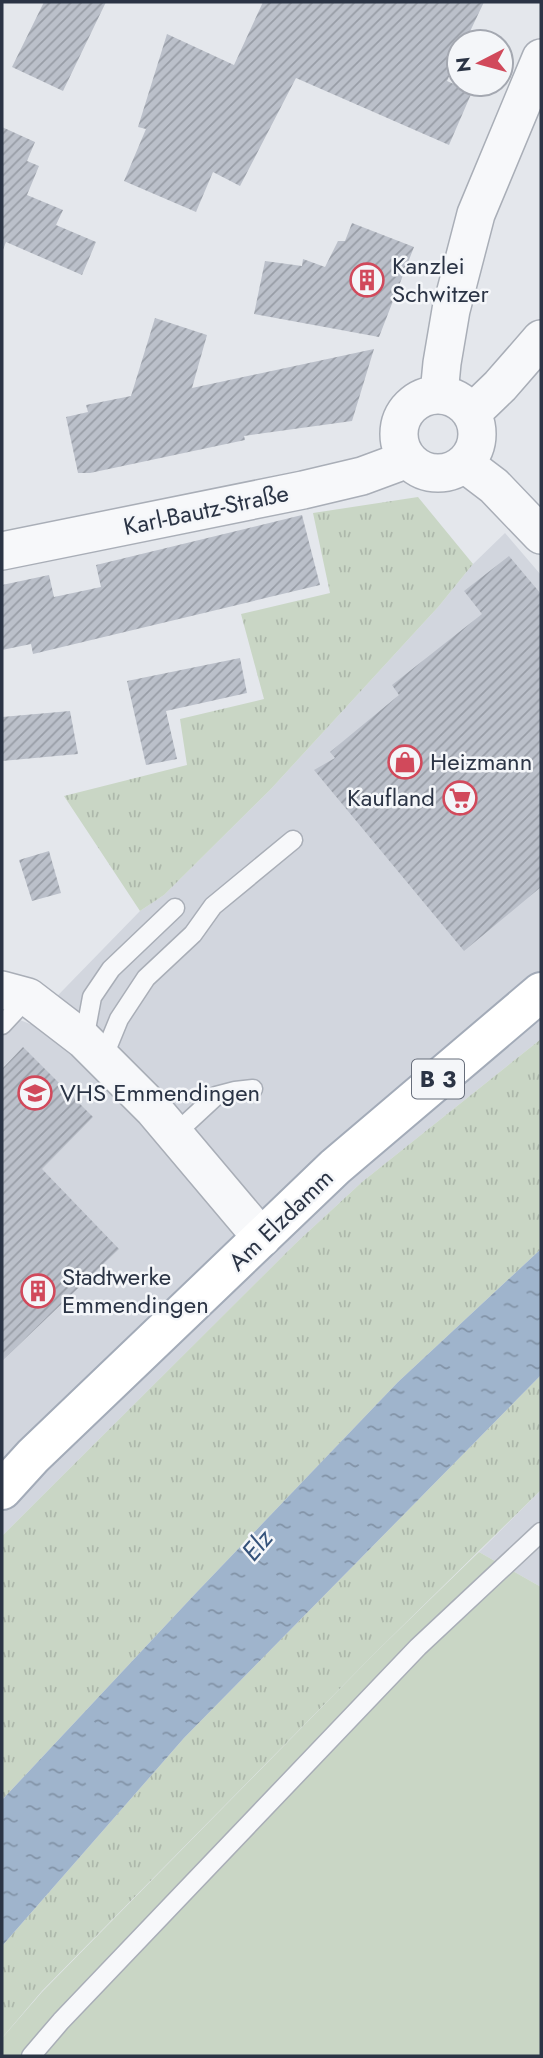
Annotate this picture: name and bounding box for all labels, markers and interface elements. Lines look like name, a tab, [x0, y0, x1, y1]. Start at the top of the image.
north arrow	[445, 28, 515, 98]
text: N	[449, 56, 478, 74]
place label: Kanzlei Schwitzer	[392, 248, 489, 311]
building icon: Kanzlei Schwitzer	[348, 261, 386, 299]
street label: Karl-Bautz-Straße	[120, 475, 292, 544]
shop icon: Heizmann	[386, 743, 424, 781]
place label: Heizmann	[430, 744, 532, 779]
supermarket icon: Kaufland	[441, 779, 479, 817]
place label: Kaufland	[347, 780, 435, 815]
road number: B 3	[412, 1060, 464, 1098]
school or university icon: VHS Emmendingen	[16, 1074, 54, 1112]
place label: VHS Emmendingen	[60, 1075, 260, 1110]
street label: Am Elzdamm	[220, 1160, 341, 1279]
place label: Stadtwerke Emmendingen	[62, 1259, 209, 1322]
building icon: Stadtwerke Emmendingen	[19, 1272, 57, 1310]
water label: Elz	[232, 1520, 283, 1569]

